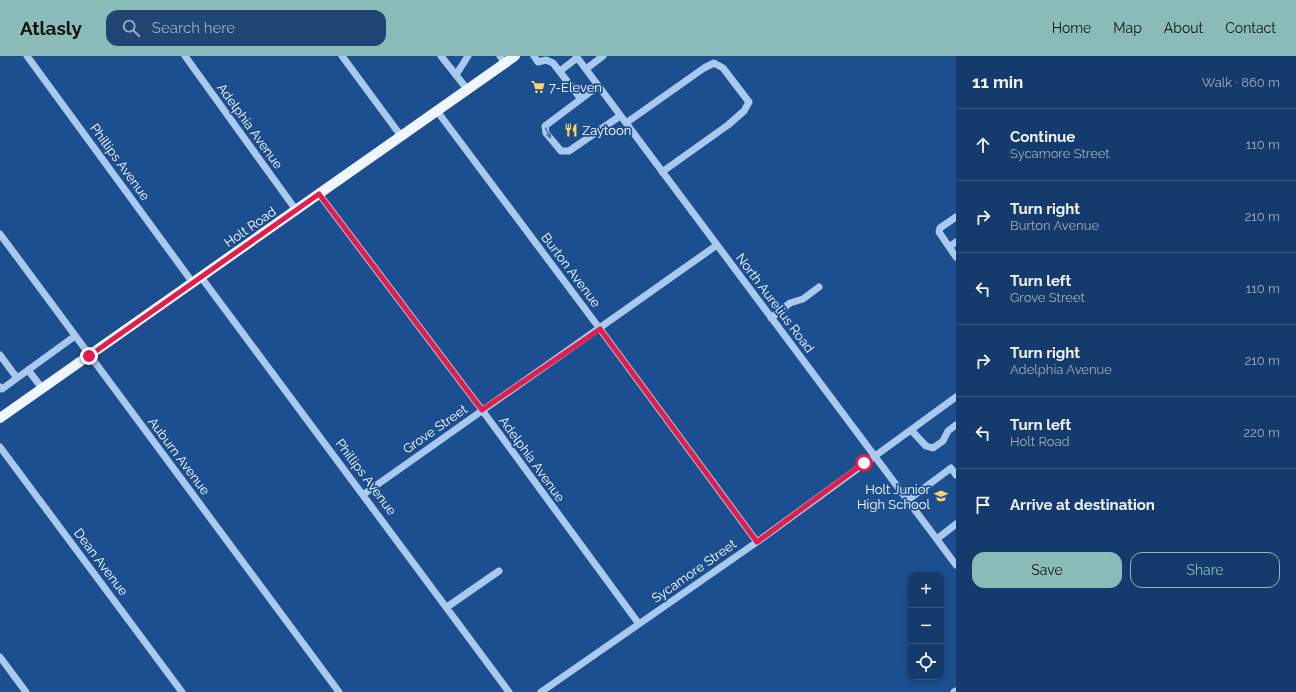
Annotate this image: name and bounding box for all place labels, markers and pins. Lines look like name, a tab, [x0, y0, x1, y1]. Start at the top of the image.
supermarket icon: 7-Eleven	[530, 79, 546, 95]
place label: 7-Eleven	[549, 80, 602, 95]
restaurant icon: Zaytoon	[563, 122, 579, 138]
place label: Zaytoon	[582, 123, 631, 138]
place label: Holt Junior High School	[857, 482, 930, 512]
school or university icon: Holt Junior High School	[933, 488, 949, 504]

